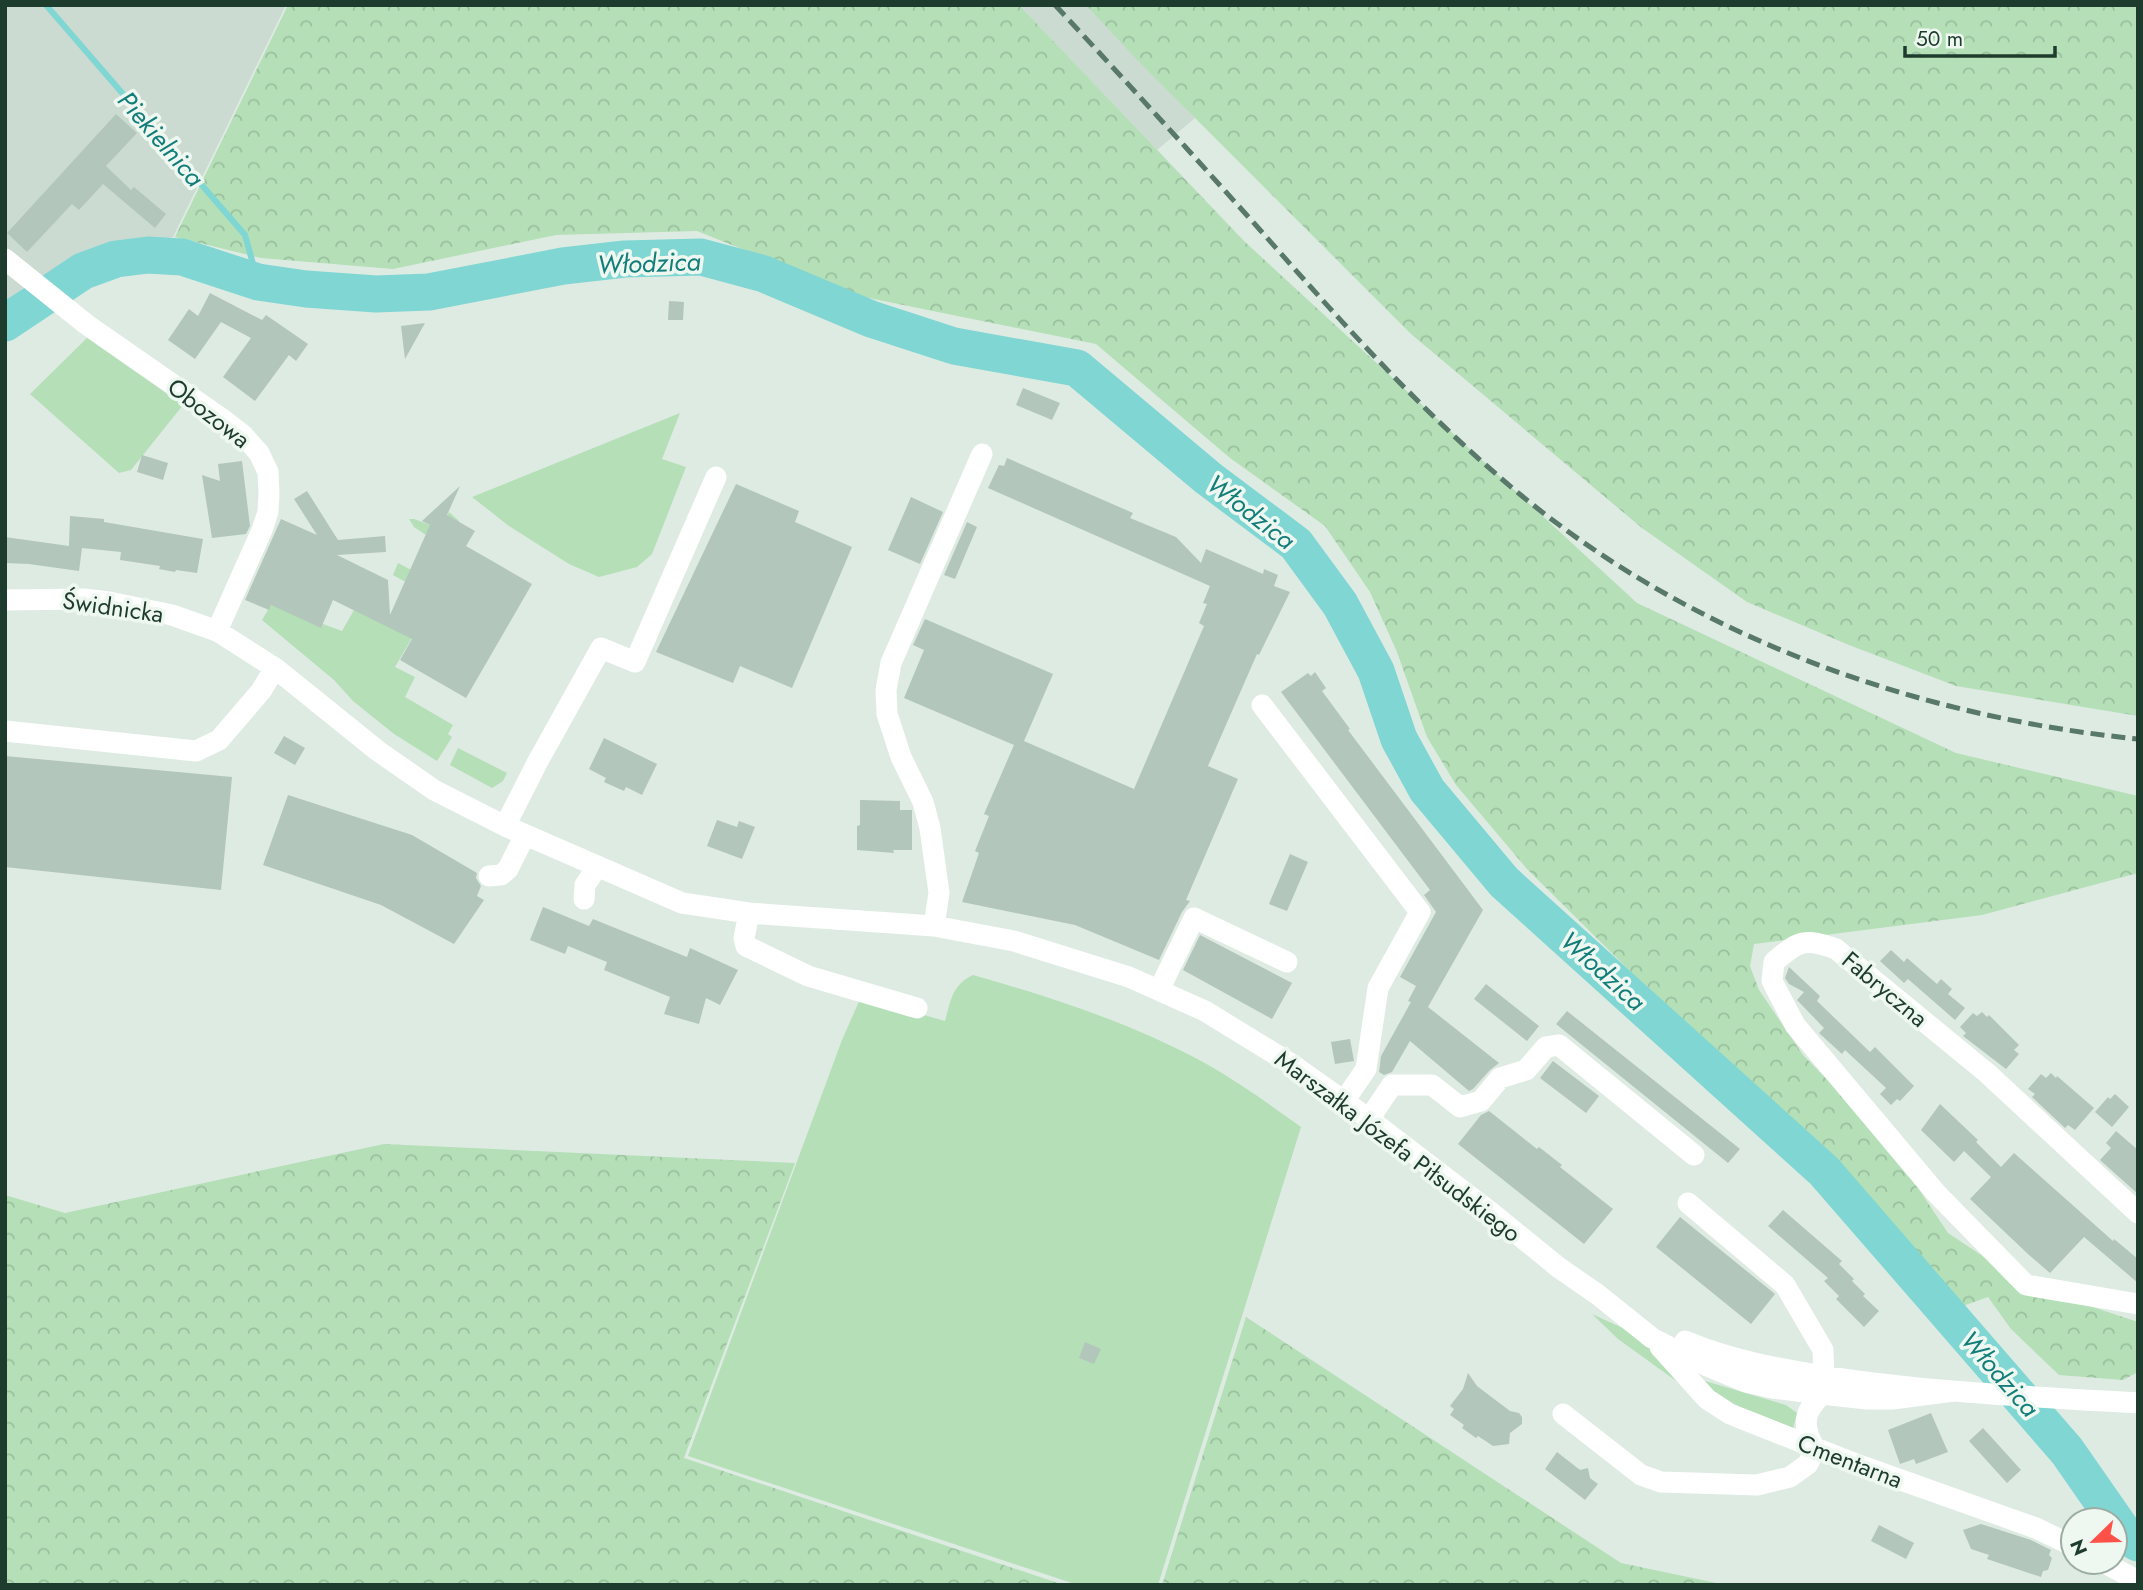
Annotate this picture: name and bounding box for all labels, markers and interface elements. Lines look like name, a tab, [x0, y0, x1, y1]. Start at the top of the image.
scale bar	[1905, 14, 2056, 58]
text: 50 m	[1916, 24, 1963, 54]
water label: Piekielnica	[109, 83, 214, 196]
water label: Włodzica	[597, 242, 702, 284]
street label: Obozowa	[160, 369, 258, 457]
water label: Włodzica	[1199, 465, 1304, 559]
street label: Świdnicka	[60, 583, 166, 631]
water label: Włodzica	[1552, 922, 1655, 1020]
street label: Fabryczna	[1835, 943, 1935, 1035]
street label: Marszałka Józefa Piłsudskiego	[1268, 1042, 1528, 1250]
water label: Włodzica	[1952, 1322, 2049, 1426]
street label: Cmentarna	[1792, 1425, 1908, 1497]
north arrow	[2059, 1506, 2129, 1576]
text: N	[2063, 1535, 2094, 1560]

